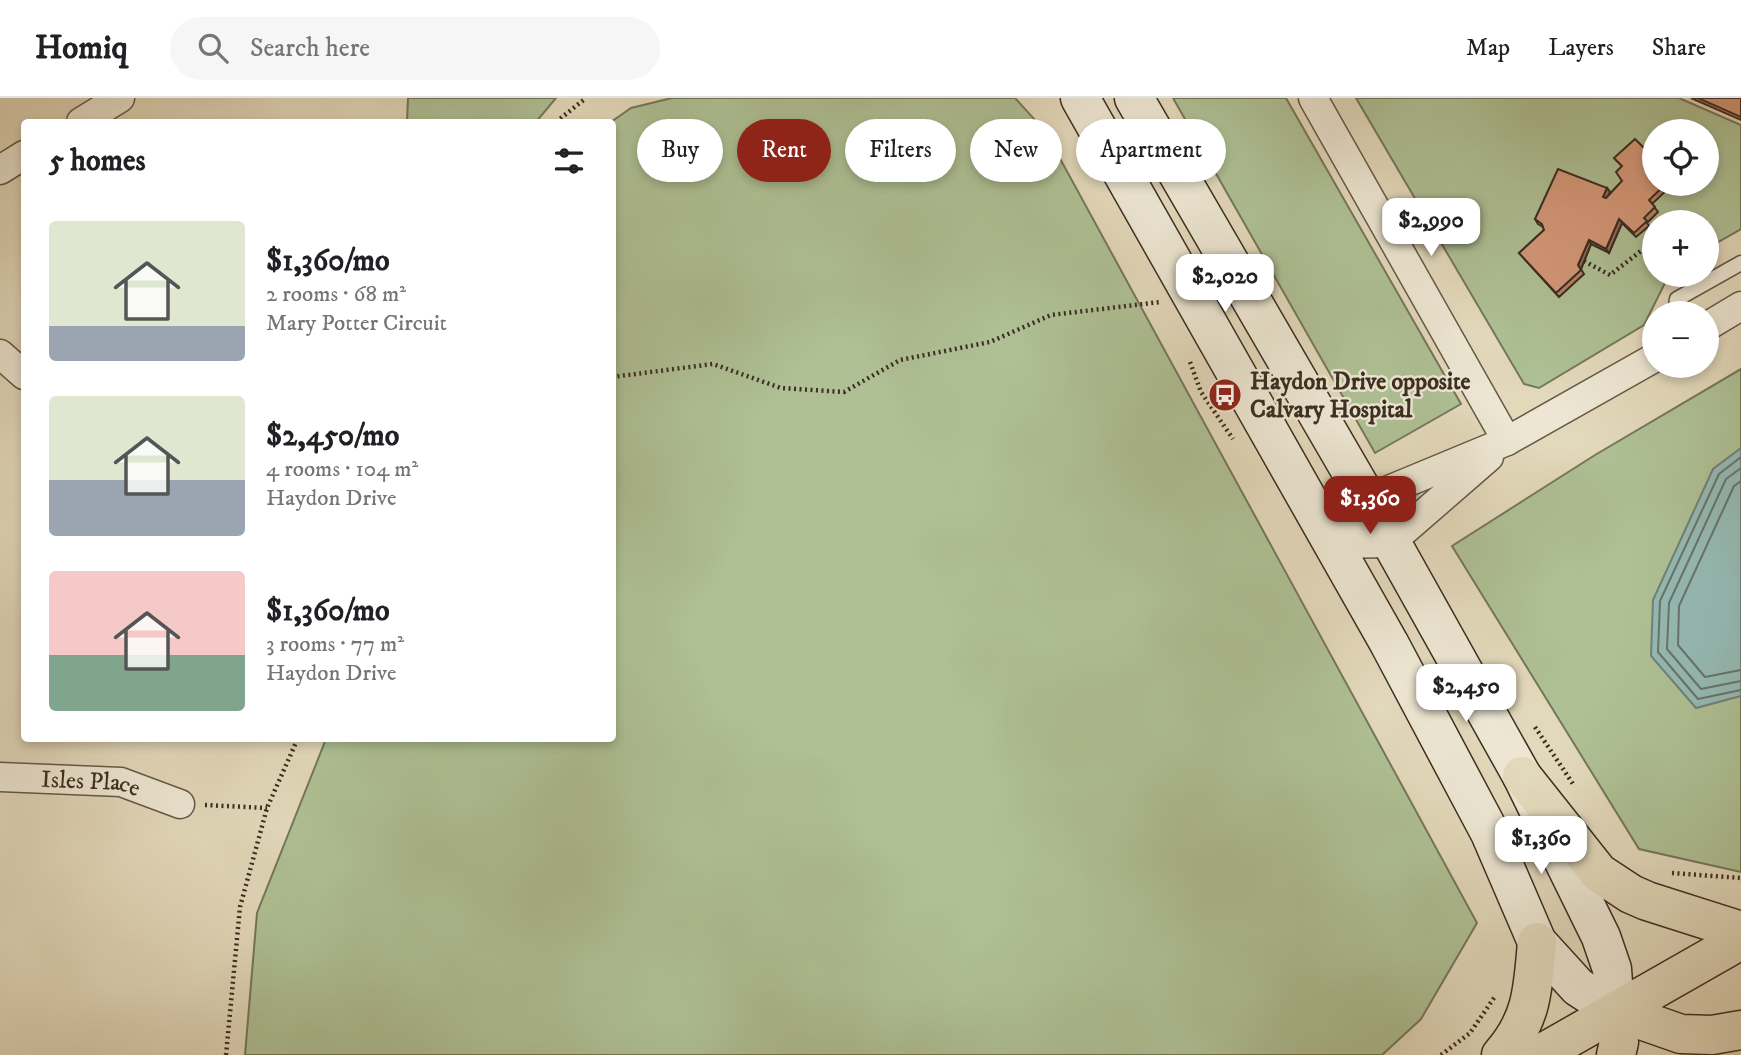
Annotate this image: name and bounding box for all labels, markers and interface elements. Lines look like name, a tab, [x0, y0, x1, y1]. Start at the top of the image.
search box	[170, 17, 660, 80]
text: Homiq	[35, 28, 128, 69]
icon: search	[194, 29, 232, 67]
text: Search here	[250, 32, 370, 65]
text: Map	[1466, 33, 1510, 63]
text: Layers	[1548, 33, 1614, 63]
text: Share	[1652, 33, 1706, 63]
chip: Buy	[637, 119, 723, 182]
chip: Rent	[737, 119, 831, 182]
chip: Filters	[845, 119, 956, 182]
chip: New	[970, 119, 1062, 182]
chip: Apartment	[1076, 119, 1226, 182]
map controls	[1642, 119, 1719, 378]
button: locate	[1642, 119, 1719, 196]
icon: filters	[550, 142, 588, 180]
text: 5 homes	[49, 143, 145, 180]
pin: $2,990	[1374, 198, 1488, 258]
text: $2,990	[1398, 206, 1464, 235]
button: +	[1642, 210, 1719, 287]
text: $1,360/mo	[266, 243, 390, 280]
icon: home	[105, 249, 189, 333]
pin: $2,020	[1168, 254, 1282, 314]
text: $2,020	[1192, 262, 1258, 291]
text: 2 rooms · 68 m²	[266, 280, 406, 309]
button: −	[1642, 301, 1719, 378]
text: Mary Potter Circuit	[266, 309, 447, 338]
place label: Haydon Drive opposite Calvary Hospital	[1250, 367, 1471, 425]
bus stop icon: Haydon Drive opposite Calvary Hospital	[1206, 376, 1244, 414]
text: $2,450/mo	[266, 418, 399, 455]
icon: home	[105, 424, 189, 508]
text: 4 rooms · 104 m²	[266, 455, 418, 484]
pin: $1,360	[1313, 476, 1427, 536]
text: Haydon Drive	[266, 484, 397, 513]
text: $1,360	[1340, 484, 1400, 513]
text: $1,360/mo	[266, 593, 390, 630]
icon: home	[105, 599, 189, 683]
text: 3 rooms · 77 m²	[266, 630, 404, 659]
text: Haydon Drive	[266, 659, 397, 688]
pin: $2,450	[1409, 664, 1523, 724]
text: $2,450	[1432, 672, 1500, 701]
street label: Isles Place	[40, 765, 144, 804]
pin: $1,360	[1484, 816, 1598, 876]
text: $1,360	[1511, 824, 1571, 853]

